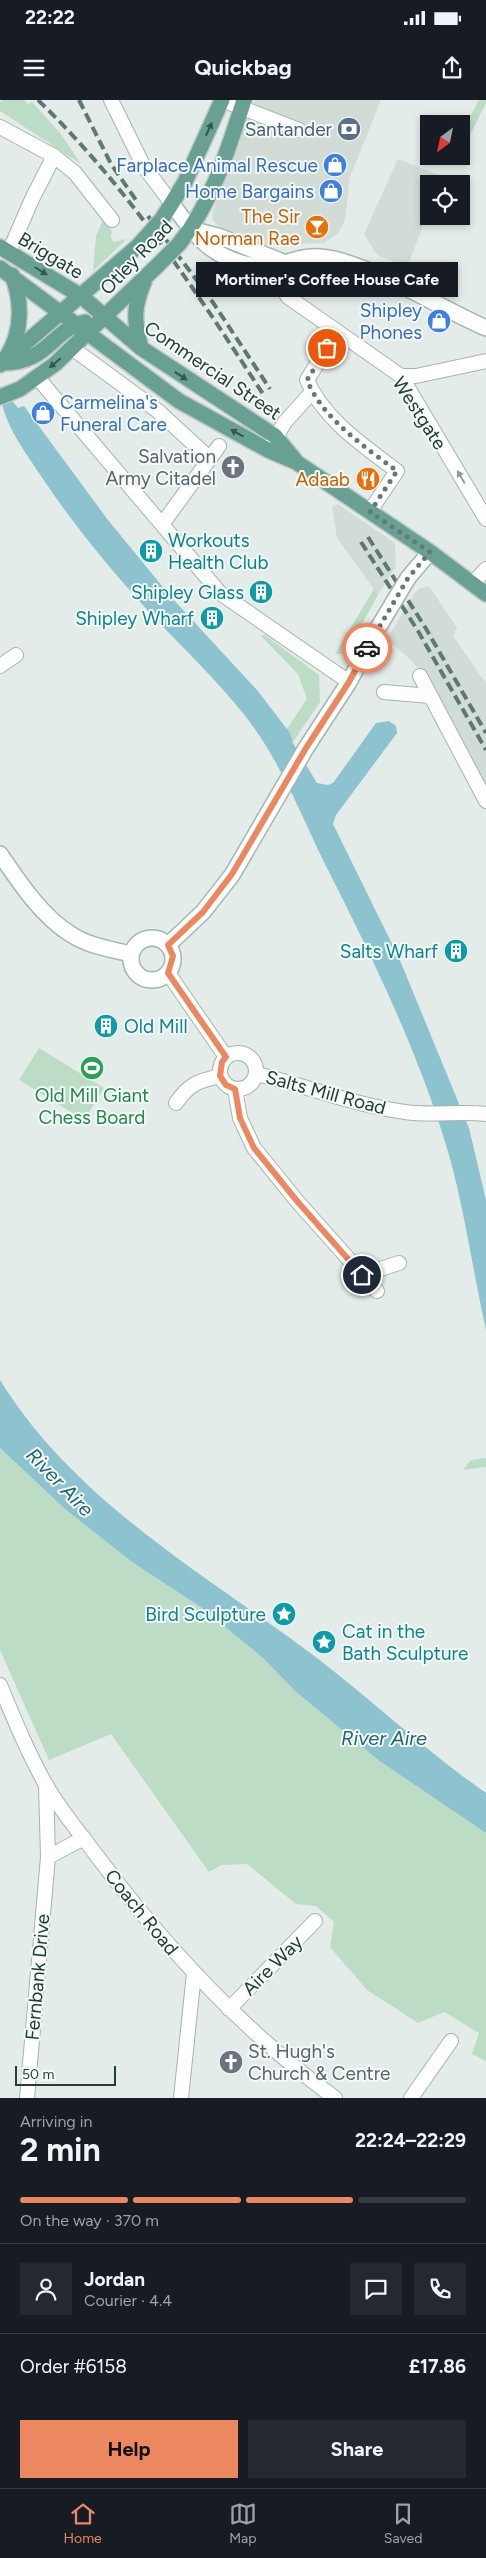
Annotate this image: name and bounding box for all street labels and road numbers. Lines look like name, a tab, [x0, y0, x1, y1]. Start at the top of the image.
street label: Otley Road	[95, 215, 178, 299]
street label: Briggate	[14, 227, 88, 284]
street label: Commercial Street	[140, 316, 286, 425]
street label: Westgate	[388, 373, 452, 454]
street label: Salts Mill Road	[263, 1065, 389, 1120]
street label: Coach Road	[100, 1865, 183, 1960]
street label: Fernbank Drive	[21, 1913, 54, 2041]
street label: Aire Way	[237, 1930, 307, 2000]

